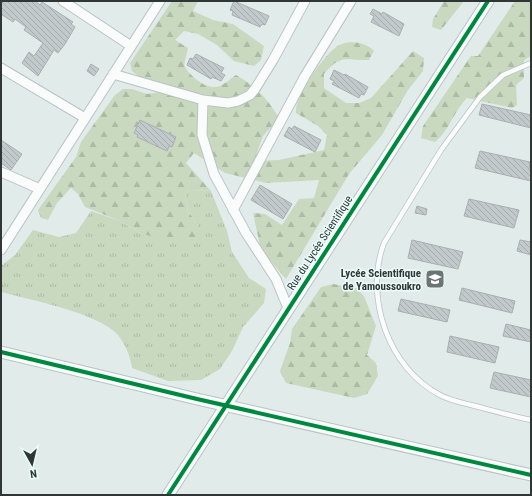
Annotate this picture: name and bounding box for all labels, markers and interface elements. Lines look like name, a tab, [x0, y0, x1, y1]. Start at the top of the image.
street label: Rue du Lycée Scientifique	[285, 193, 355, 293]
place label: Lycée Scientifique de Yamoussoukro	[341, 267, 422, 293]
school or university icon: Lycée Scientifique de Yamoussoukro	[424, 268, 446, 290]
north arrow	[12, 444, 52, 484]
text: N	[29, 467, 38, 480]

